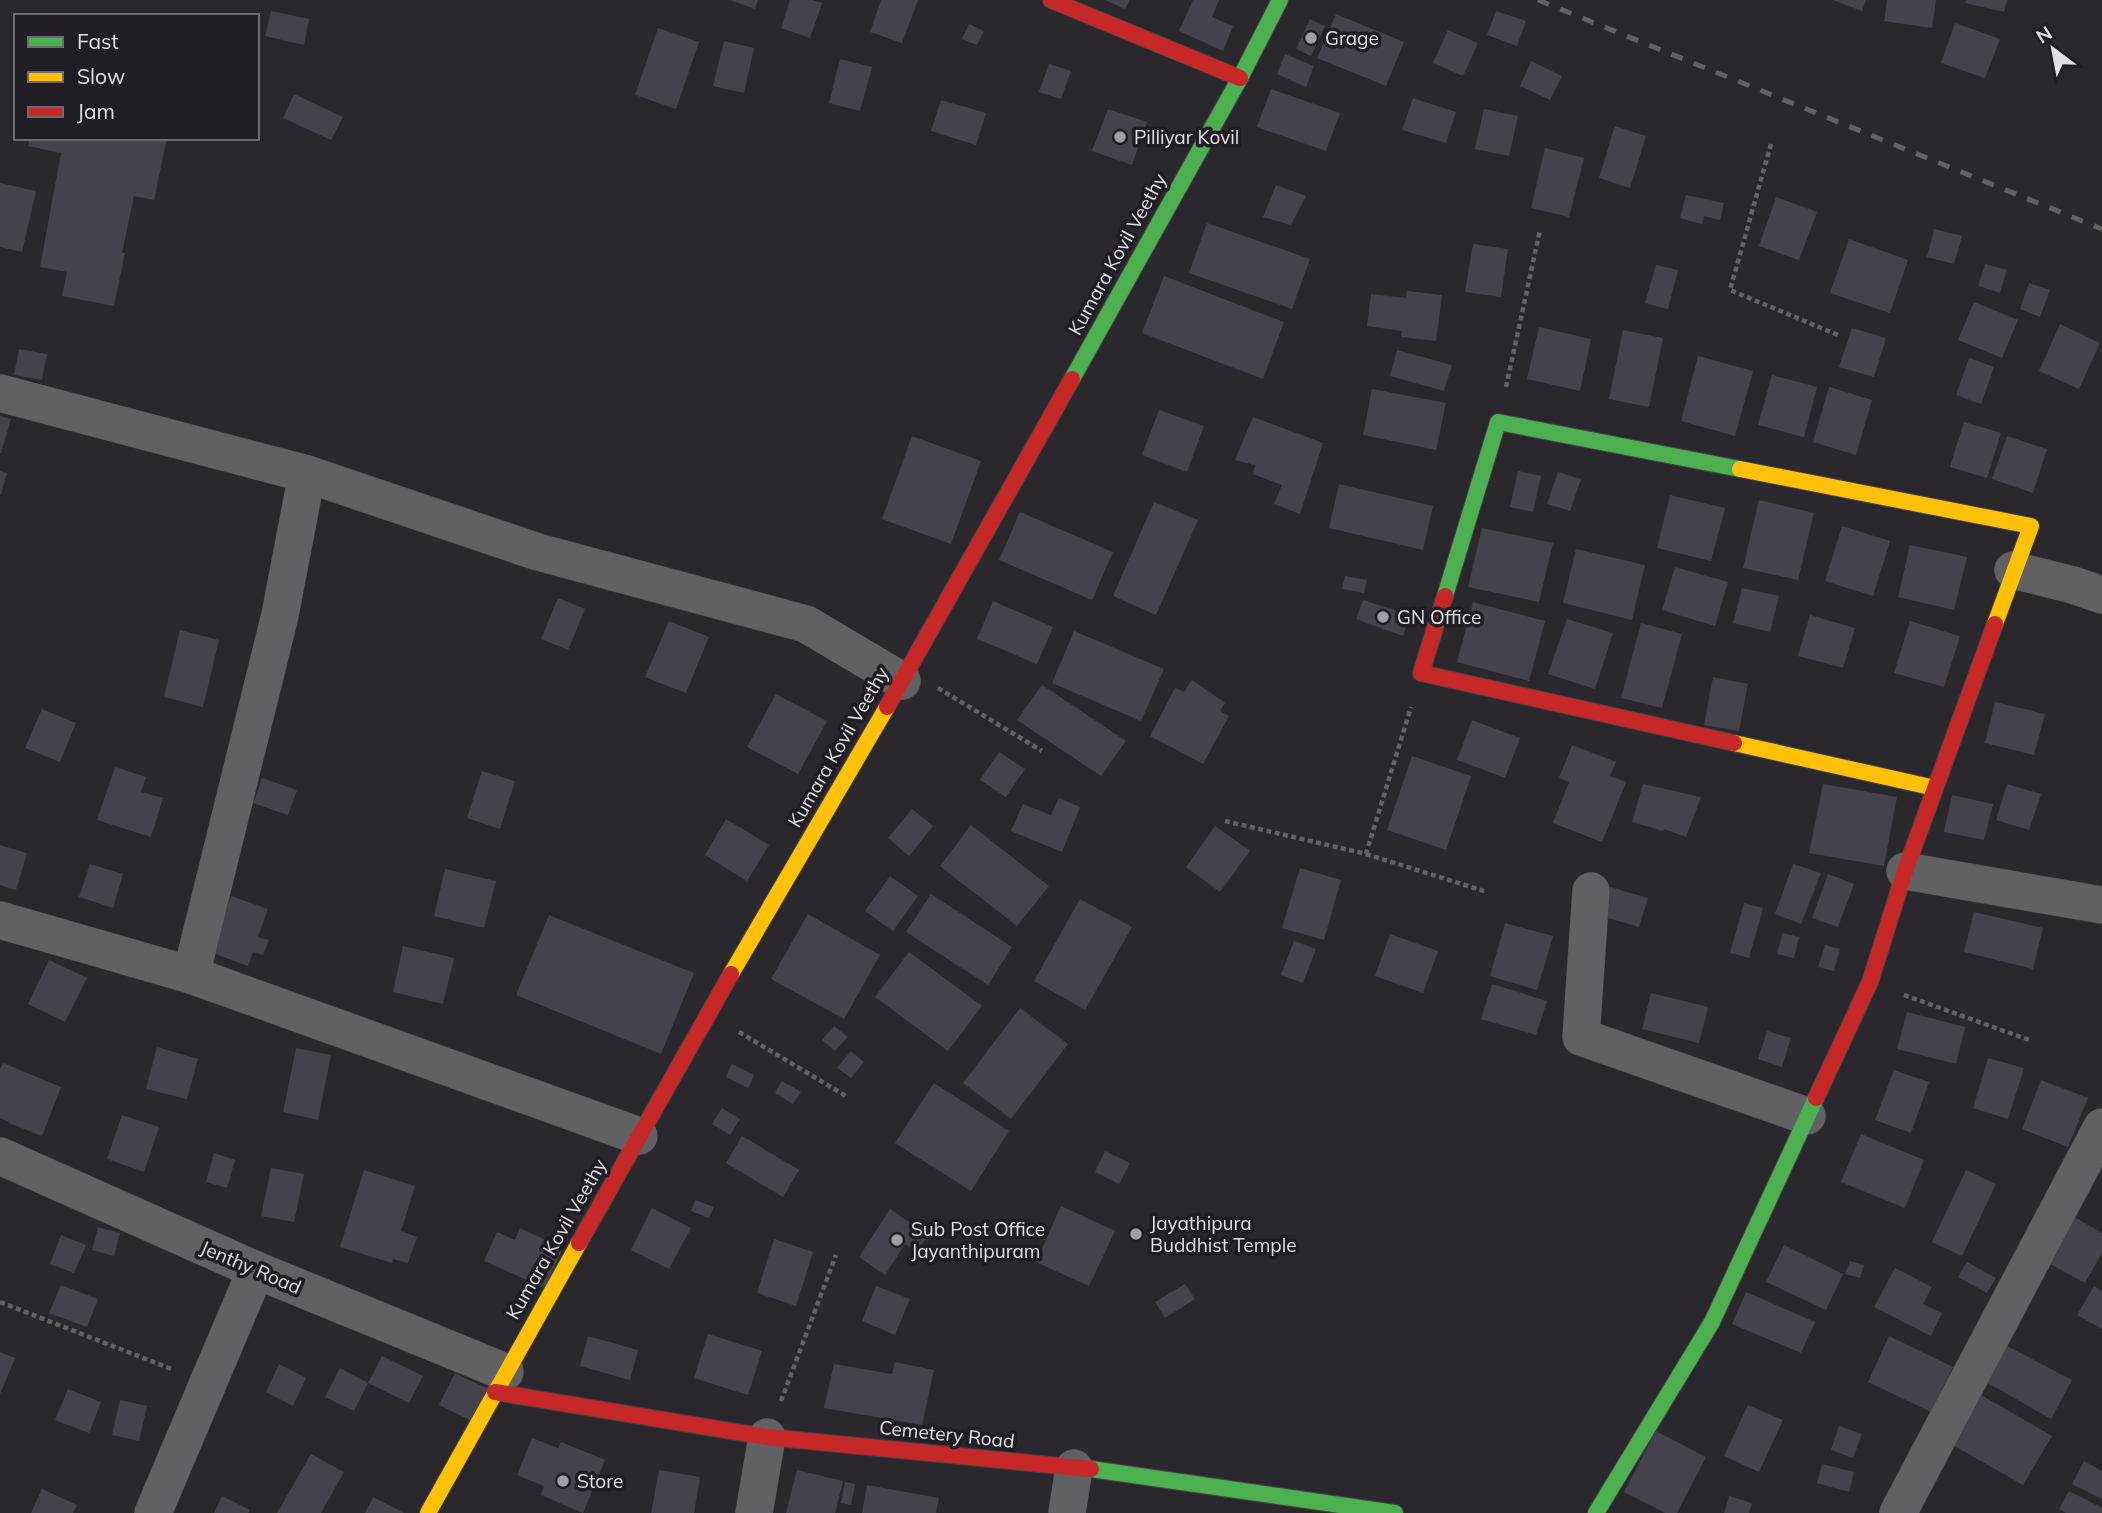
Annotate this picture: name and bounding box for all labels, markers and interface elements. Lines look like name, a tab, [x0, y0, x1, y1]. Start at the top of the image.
legend	[14, 14, 259, 140]
north arrow	[2018, 14, 2088, 84]
text: N	[2032, 21, 2056, 49]
place label: Grage	[1325, 26, 1379, 50]
text: Fast	[77, 28, 119, 54]
marker: Grage	[1303, 30, 1319, 46]
text: Slow	[77, 63, 125, 89]
text: Jam	[77, 98, 115, 124]
place label: Pilliyar Kovil	[1134, 125, 1239, 149]
marker: Pilliyar Kovil	[1112, 129, 1128, 145]
street label: Kumara Kovil Veethy	[1063, 169, 1171, 339]
place label: GN Office	[1397, 605, 1481, 629]
marker: GN Office	[1375, 609, 1391, 625]
street label: Kumara Kovil Veethy	[782, 663, 894, 831]
street label: Kumara Kovil Veethy	[500, 1155, 612, 1323]
place label: Jayathipura Buddhist Temple	[1150, 1211, 1297, 1257]
place label: Sub Post Office Jayanthipuram	[911, 1217, 1045, 1263]
marker: Jayathipura Buddhist Temple	[1128, 1226, 1144, 1242]
marker: Sub Post Office Jayanthipuram	[889, 1232, 905, 1248]
street label: Jenthy Road	[197, 1235, 305, 1299]
street label: Cemetery Road	[878, 1415, 1016, 1453]
place label: Store	[577, 1469, 623, 1493]
marker: Store	[555, 1473, 571, 1489]

